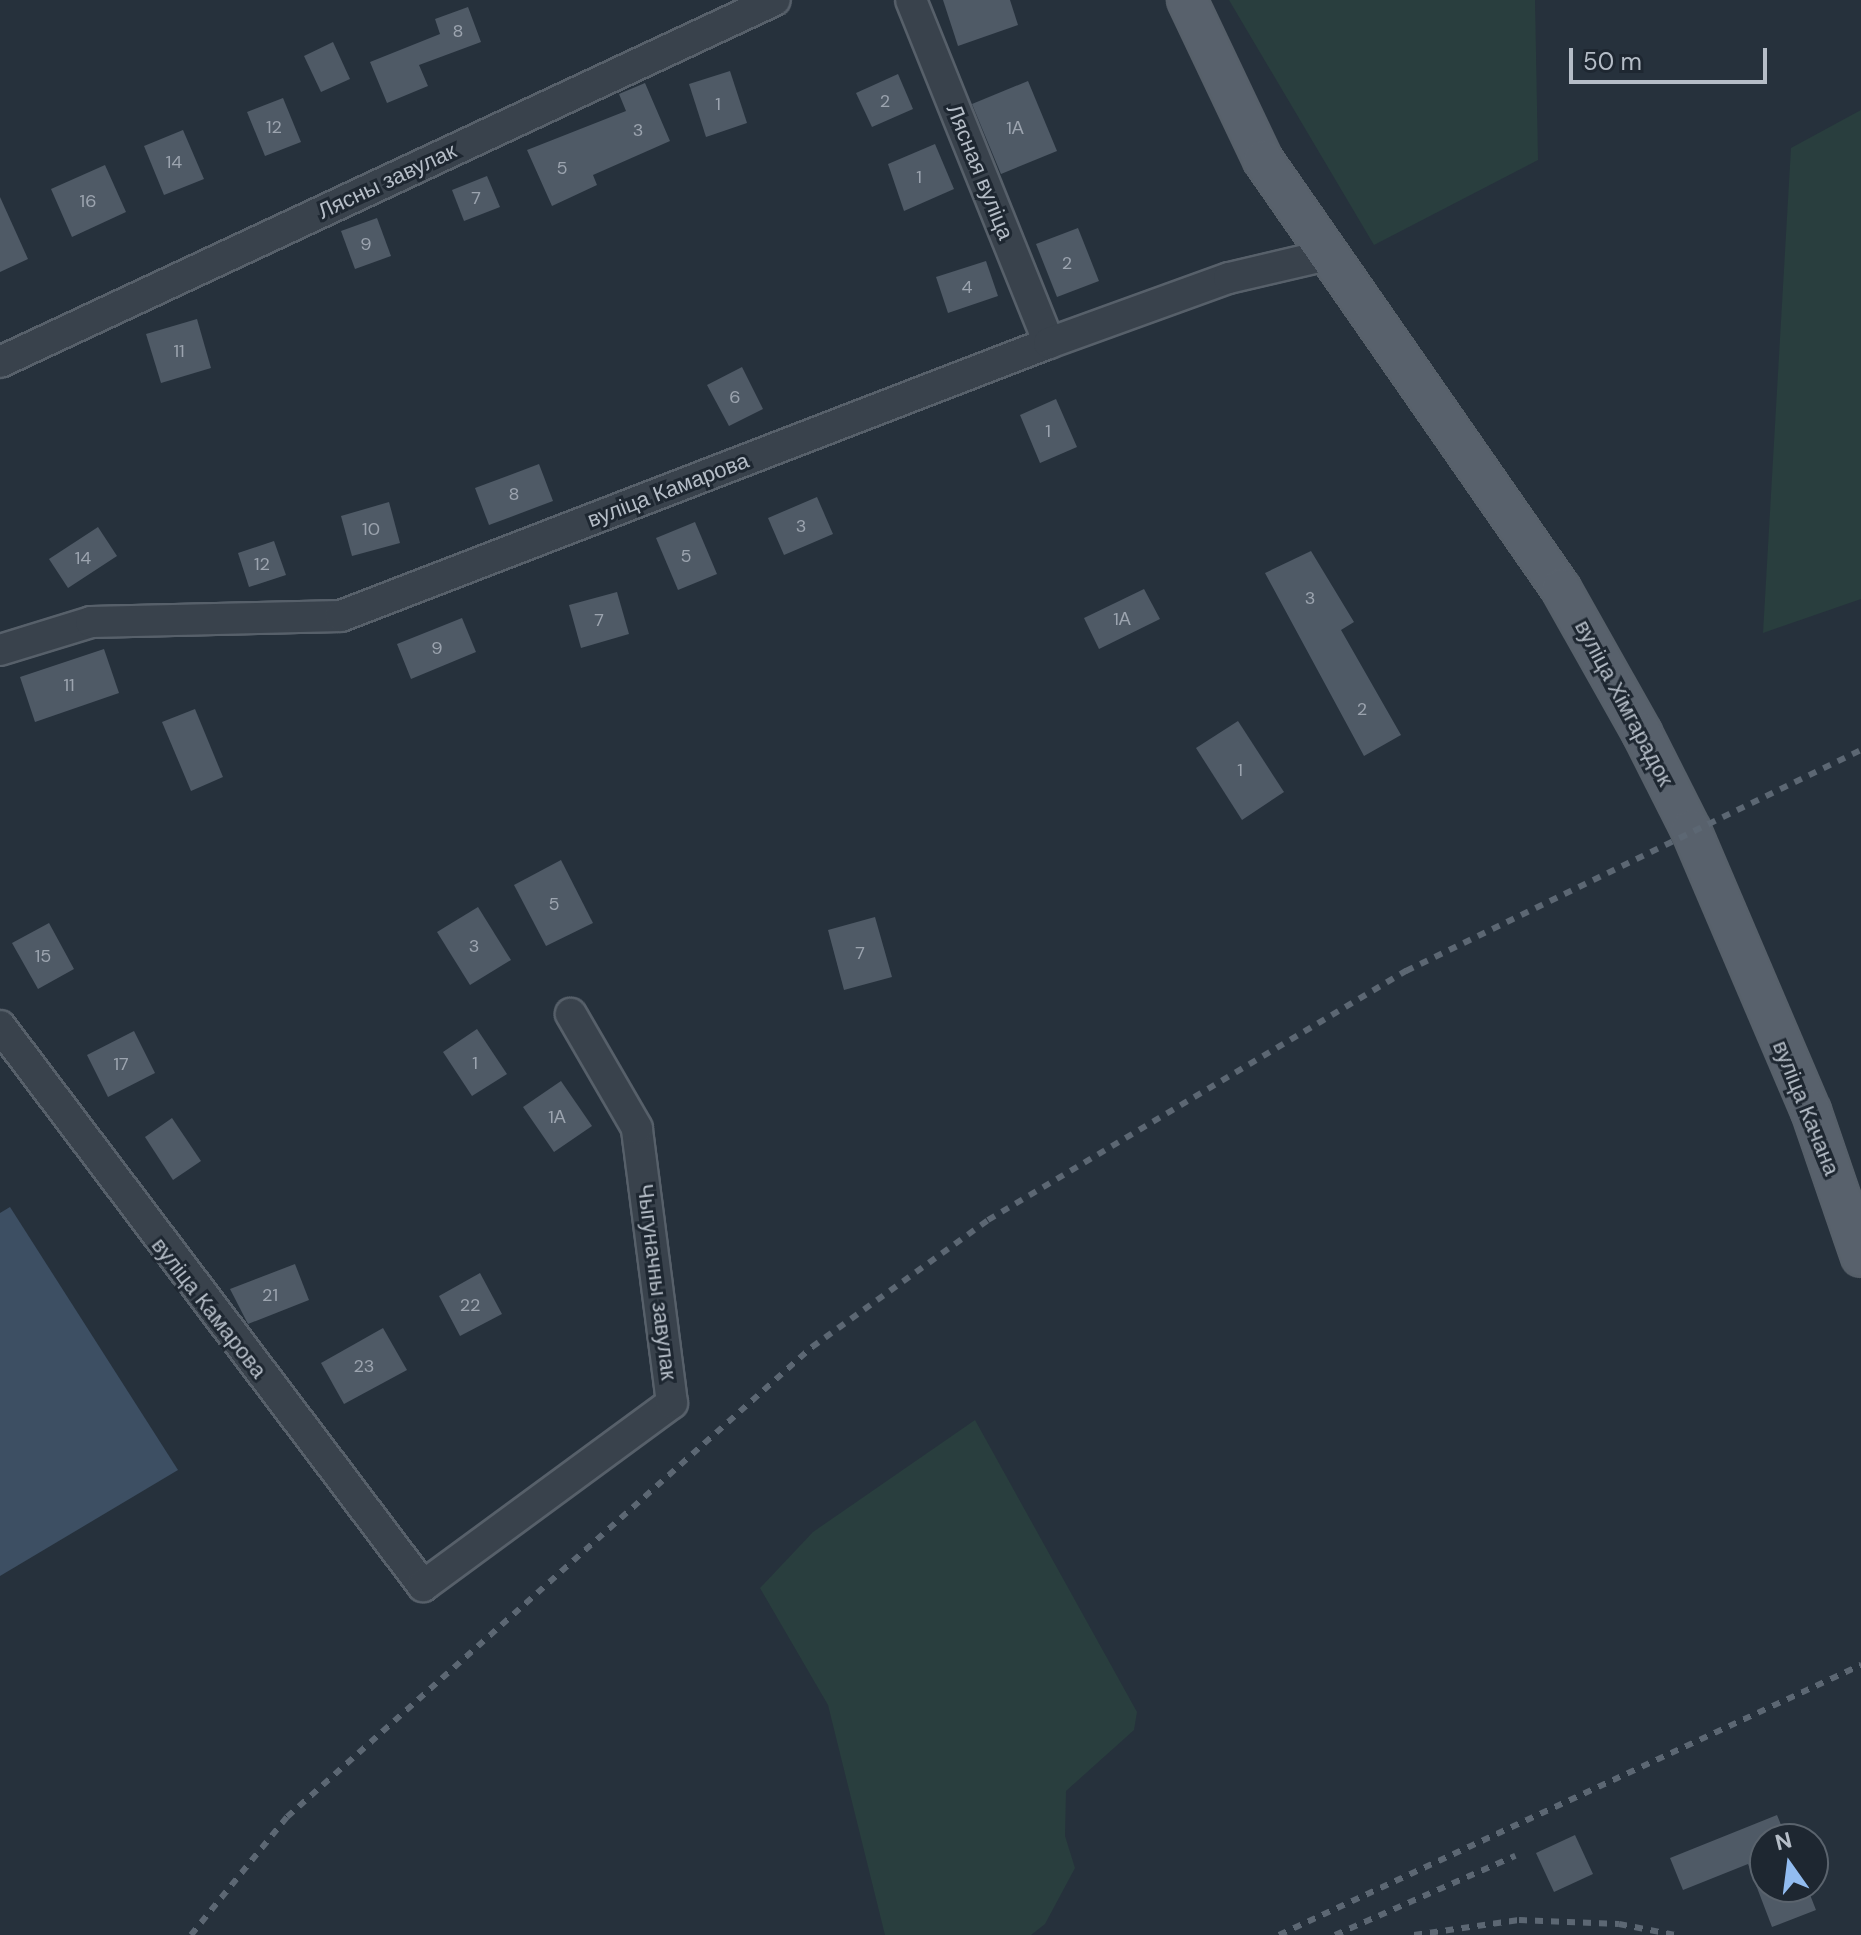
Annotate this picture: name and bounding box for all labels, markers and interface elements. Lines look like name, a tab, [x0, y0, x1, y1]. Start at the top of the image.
house number: 8	[453, 20, 463, 42]
scale bar	[1573, 32, 1771, 82]
text: 50 m	[1583, 46, 1642, 77]
house number: 2	[880, 90, 890, 112]
house number: 1	[715, 93, 721, 115]
street label: Лясная вуліца	[941, 100, 1019, 244]
house number: 12	[266, 116, 282, 138]
house number: 1А	[1006, 117, 1024, 139]
house number: 3	[633, 119, 643, 141]
street label: Лясны завулак	[313, 137, 461, 225]
house number: 14	[166, 151, 182, 173]
house number: 5	[557, 157, 567, 179]
house number: 1	[916, 166, 922, 188]
house number: 7	[471, 187, 481, 209]
house number: 16	[80, 190, 96, 212]
house number: 9	[360, 233, 372, 255]
house number: 2	[1062, 252, 1072, 274]
house number: 4	[962, 276, 972, 298]
house number: 11	[173, 340, 185, 362]
house number: 6	[729, 386, 741, 408]
house number: 1	[1045, 420, 1051, 442]
street label: вуліца Камарова	[584, 447, 752, 533]
house number: 8	[509, 483, 519, 505]
house number: 3	[796, 515, 806, 537]
house number: 10	[362, 518, 380, 540]
house number: 5	[681, 545, 691, 567]
house number: 14	[75, 547, 91, 569]
house number: 12	[254, 553, 270, 575]
house number: 3	[1305, 587, 1315, 609]
house number: 1А	[1113, 608, 1131, 630]
house number: 7	[594, 609, 604, 631]
street label: вуліца Хімгарадок	[1569, 616, 1679, 790]
house number: 9	[431, 637, 443, 659]
house number: 11	[63, 674, 75, 696]
house number: 2	[1357, 698, 1367, 720]
house number: 1	[1237, 759, 1243, 781]
house number: 5	[549, 893, 559, 915]
house number: 3	[469, 935, 479, 957]
house number: 7	[855, 942, 865, 964]
house number: 15	[35, 945, 51, 967]
street label: вуліца Качана	[1767, 1037, 1845, 1179]
house number: 1	[472, 1052, 478, 1074]
house number: 17	[113, 1053, 129, 1075]
house number: 1А	[548, 1106, 566, 1128]
street label: Чыгуначны завулак	[632, 1182, 682, 1382]
street label: вуліца Камарова	[146, 1233, 272, 1383]
house number: 21	[262, 1284, 278, 1306]
house number: 22	[460, 1294, 480, 1316]
house number: 23	[353, 1355, 375, 1377]
north arrow	[1749, 1823, 1829, 1903]
text: N	[1772, 1825, 1795, 1857]

